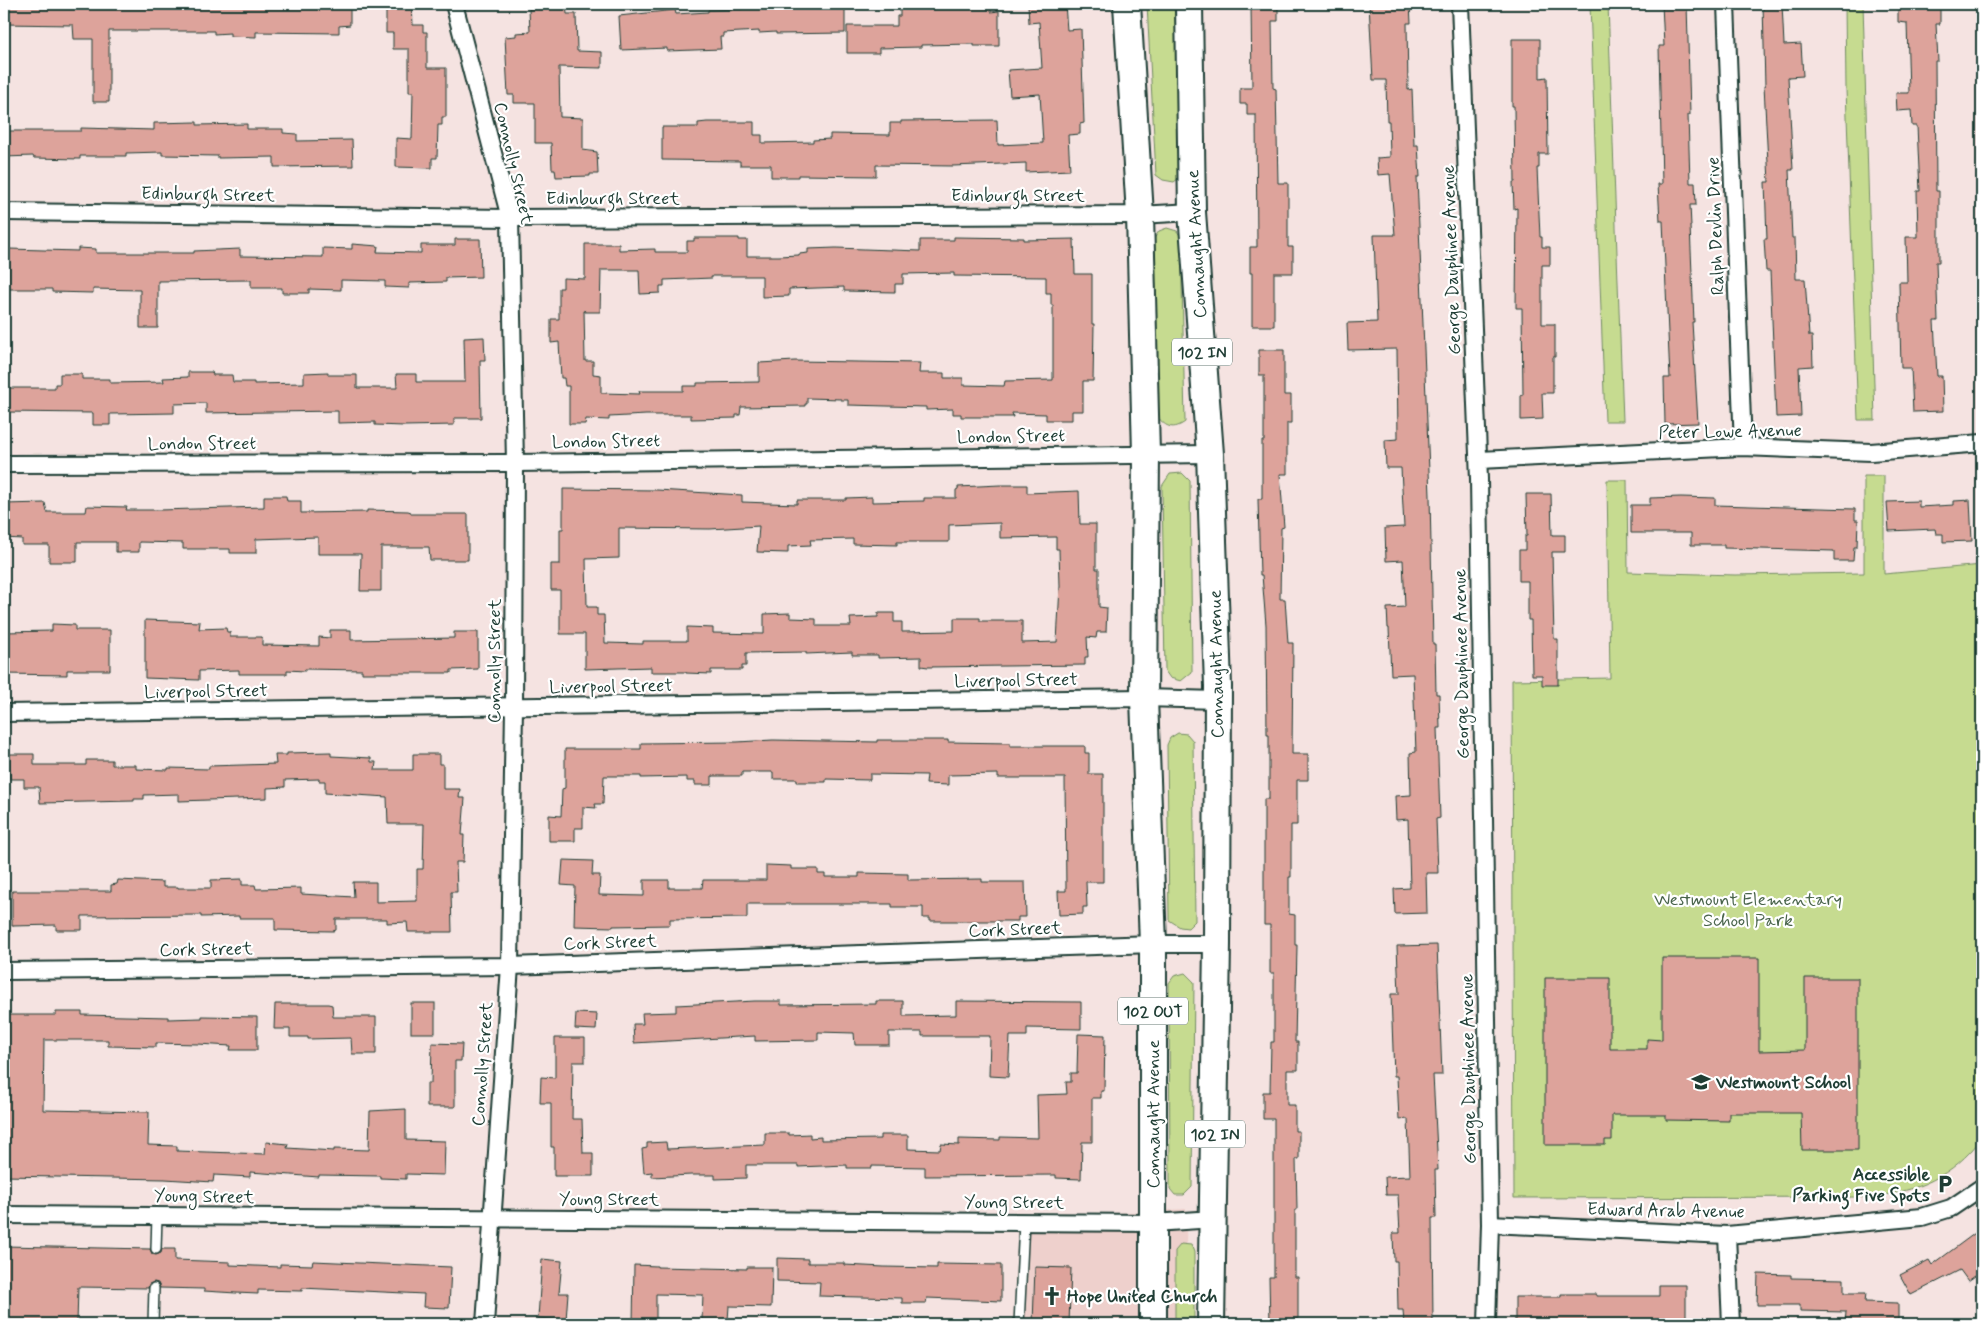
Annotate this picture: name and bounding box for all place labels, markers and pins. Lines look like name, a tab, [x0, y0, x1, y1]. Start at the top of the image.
school or university icon: Westmount School	[1690, 1071, 1712, 1093]
place label: Westmount School	[1715, 1071, 1852, 1095]
place label: Accessible Parking Five Spots	[1792, 1163, 1931, 1210]
parking icon: Accessible Parking Five Spots	[1934, 1173, 1956, 1195]
church icon: Hope United Church	[1041, 1285, 1063, 1307]
place label: Hope United Church	[1067, 1285, 1218, 1309]

